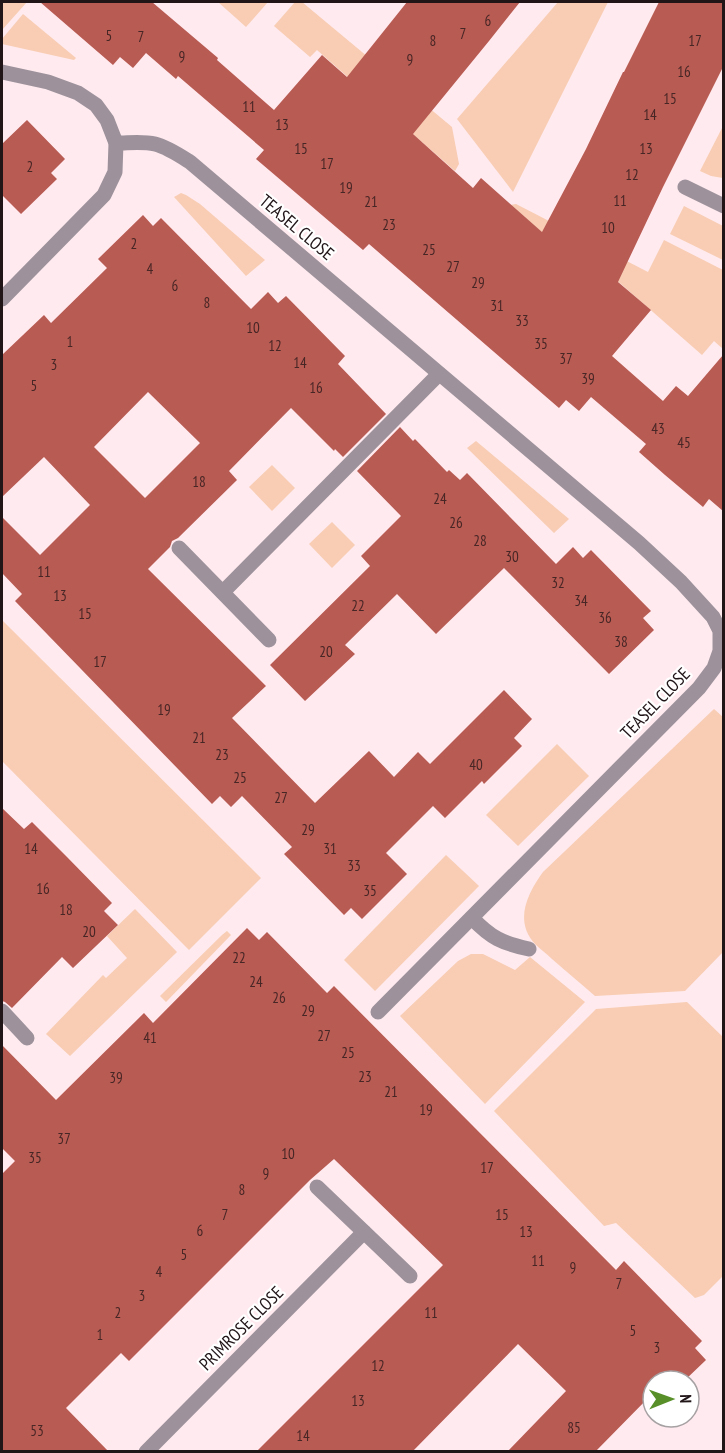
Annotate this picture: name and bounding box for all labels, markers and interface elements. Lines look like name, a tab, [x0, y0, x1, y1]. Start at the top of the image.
house number: 6	[485, 11, 492, 30]
house number: 7	[460, 24, 466, 43]
house number: 5	[106, 26, 112, 45]
house number: 7	[138, 27, 144, 46]
house number: 8	[430, 31, 436, 50]
house number: 17	[688, 31, 702, 50]
house number: 9	[179, 47, 185, 66]
house number: 9	[407, 50, 413, 69]
house number: 16	[677, 62, 691, 81]
house number: 15	[663, 89, 677, 108]
house number: 11	[242, 97, 256, 116]
house number: 14	[643, 105, 657, 124]
house number: 13	[275, 115, 289, 134]
house number: 15	[294, 139, 308, 158]
house number: 13	[639, 139, 653, 158]
house number: 17	[320, 154, 334, 173]
house number: 2	[27, 157, 33, 176]
house number: 12	[625, 165, 639, 184]
house number: 19	[339, 178, 353, 197]
street label: TEASEL CLOSE	[255, 189, 339, 265]
house number: 11	[613, 191, 627, 210]
house number: 21	[364, 192, 378, 211]
house number: 23	[382, 215, 396, 234]
house number: 10	[601, 218, 615, 237]
house number: 2	[131, 234, 137, 253]
house number: 25	[422, 240, 436, 259]
house number: 27	[446, 257, 460, 276]
house number: 4	[147, 259, 154, 278]
house number: 29	[471, 273, 485, 292]
house number: 6	[172, 276, 179, 295]
house number: 8	[204, 293, 210, 312]
house number: 31	[490, 296, 504, 315]
house number: 33	[515, 311, 529, 330]
house number: 10	[246, 318, 260, 337]
house number: 1	[67, 332, 73, 351]
house number: 35	[534, 334, 548, 353]
house number: 12	[268, 336, 282, 355]
house number: 37	[559, 349, 573, 368]
house number: 14	[293, 353, 307, 372]
house number: 3	[51, 355, 57, 374]
house number: 39	[581, 369, 595, 388]
house number: 5	[31, 376, 37, 395]
house number: 16	[309, 378, 323, 397]
house number: 43	[651, 419, 665, 438]
house number: 45	[677, 433, 691, 452]
house number: 18	[192, 472, 206, 491]
house number: 24	[433, 489, 447, 508]
house number: 26	[449, 513, 463, 532]
house number: 28	[473, 531, 487, 550]
house number: 30	[505, 547, 519, 566]
house number: 11	[37, 562, 51, 581]
house number: 32	[551, 573, 565, 592]
house number: 13	[53, 586, 67, 605]
house number: 34	[574, 591, 588, 610]
house number: 22	[351, 596, 365, 615]
house number: 15	[78, 604, 92, 623]
house number: 36	[598, 608, 612, 627]
house number: 38	[614, 632, 628, 651]
house number: 20	[319, 642, 333, 661]
house number: 17	[93, 652, 107, 671]
street label: TEASEL CLOSE	[615, 663, 695, 743]
house number: 19	[157, 700, 171, 719]
house number: 21	[192, 728, 206, 747]
house number: 23	[215, 745, 229, 764]
house number: 40	[469, 755, 483, 774]
house number: 25	[233, 768, 247, 787]
house number: 27	[274, 788, 288, 807]
house number: 29	[301, 820, 315, 839]
house number: 14	[24, 839, 38, 858]
house number: 31	[323, 839, 337, 858]
house number: 33	[347, 856, 361, 875]
house number: 16	[36, 879, 50, 898]
house number: 35	[363, 881, 377, 900]
house number: 18	[59, 900, 73, 919]
house number: 20	[82, 922, 96, 941]
house number: 22	[232, 948, 246, 967]
house number: 24	[249, 972, 263, 991]
house number: 26	[272, 988, 286, 1007]
house number: 29	[301, 1001, 315, 1020]
house number: 27	[317, 1026, 331, 1045]
house number: 41	[143, 1028, 157, 1047]
house number: 25	[341, 1043, 355, 1062]
house number: 23	[358, 1067, 372, 1086]
house number: 39	[109, 1068, 123, 1087]
house number: 21	[384, 1082, 398, 1101]
house number: 19	[419, 1100, 433, 1119]
house number: 37	[57, 1129, 71, 1148]
house number: 10	[281, 1144, 295, 1163]
house number: 35	[28, 1148, 42, 1167]
house number: 17	[480, 1158, 494, 1177]
house number: 9	[263, 1164, 269, 1183]
house number: 8	[239, 1180, 245, 1199]
house number: 7	[222, 1205, 228, 1224]
house number: 15	[495, 1205, 509, 1224]
house number: 6	[197, 1221, 204, 1240]
house number: 13	[519, 1222, 533, 1241]
house number: 5	[181, 1245, 187, 1264]
house number: 11	[531, 1251, 545, 1270]
house number: 9	[570, 1258, 576, 1277]
house number: 4	[156, 1262, 163, 1281]
house number: 7	[616, 1274, 622, 1293]
street label: PRIMROSE CLOSE	[194, 1281, 288, 1375]
house number: 3	[139, 1286, 145, 1305]
house number: 2	[115, 1303, 121, 1322]
house number: 11	[424, 1303, 438, 1322]
house number: 5	[630, 1321, 636, 1340]
house number: 1	[97, 1325, 103, 1344]
house number: 3	[654, 1338, 660, 1357]
house number: 12	[371, 1356, 385, 1375]
north arrow	[641, 1369, 701, 1429]
house number: 13	[351, 1391, 365, 1410]
text: N	[676, 1394, 696, 1403]
house number: 85	[567, 1418, 581, 1437]
house number: 53	[30, 1421, 44, 1440]
house number: 14	[296, 1426, 310, 1445]

